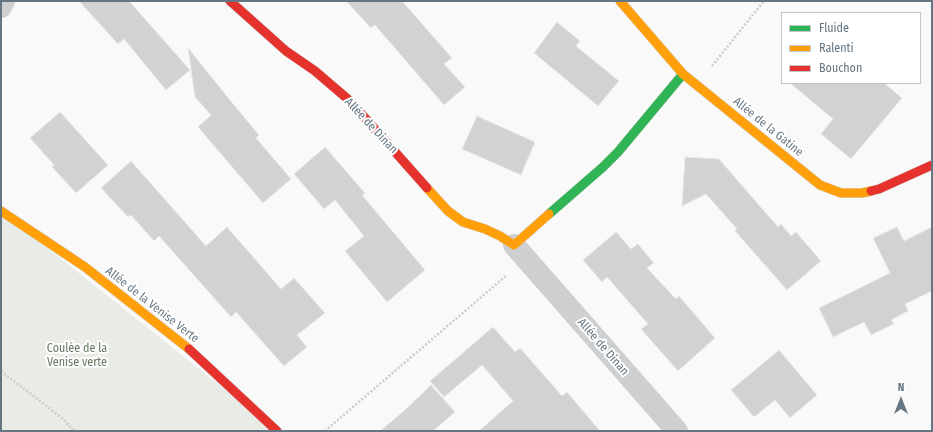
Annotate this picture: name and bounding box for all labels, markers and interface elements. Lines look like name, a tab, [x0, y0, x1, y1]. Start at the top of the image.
legend	[781, 12, 921, 84]
text: Fluide	[819, 21, 849, 35]
text: Ralenti	[819, 41, 854, 55]
text: Bouchon	[819, 61, 862, 75]
street label: Allée de la Gatine	[730, 94, 806, 160]
street label: Allée de Dinan	[342, 95, 400, 157]
street label: Allée de la Venise Verte	[102, 264, 202, 346]
street label: Allée de Dinan	[574, 315, 632, 379]
park label: Coulée de la Venise verte	[47, 342, 107, 370]
north arrow	[881, 380, 921, 420]
text: N	[898, 381, 904, 394]

